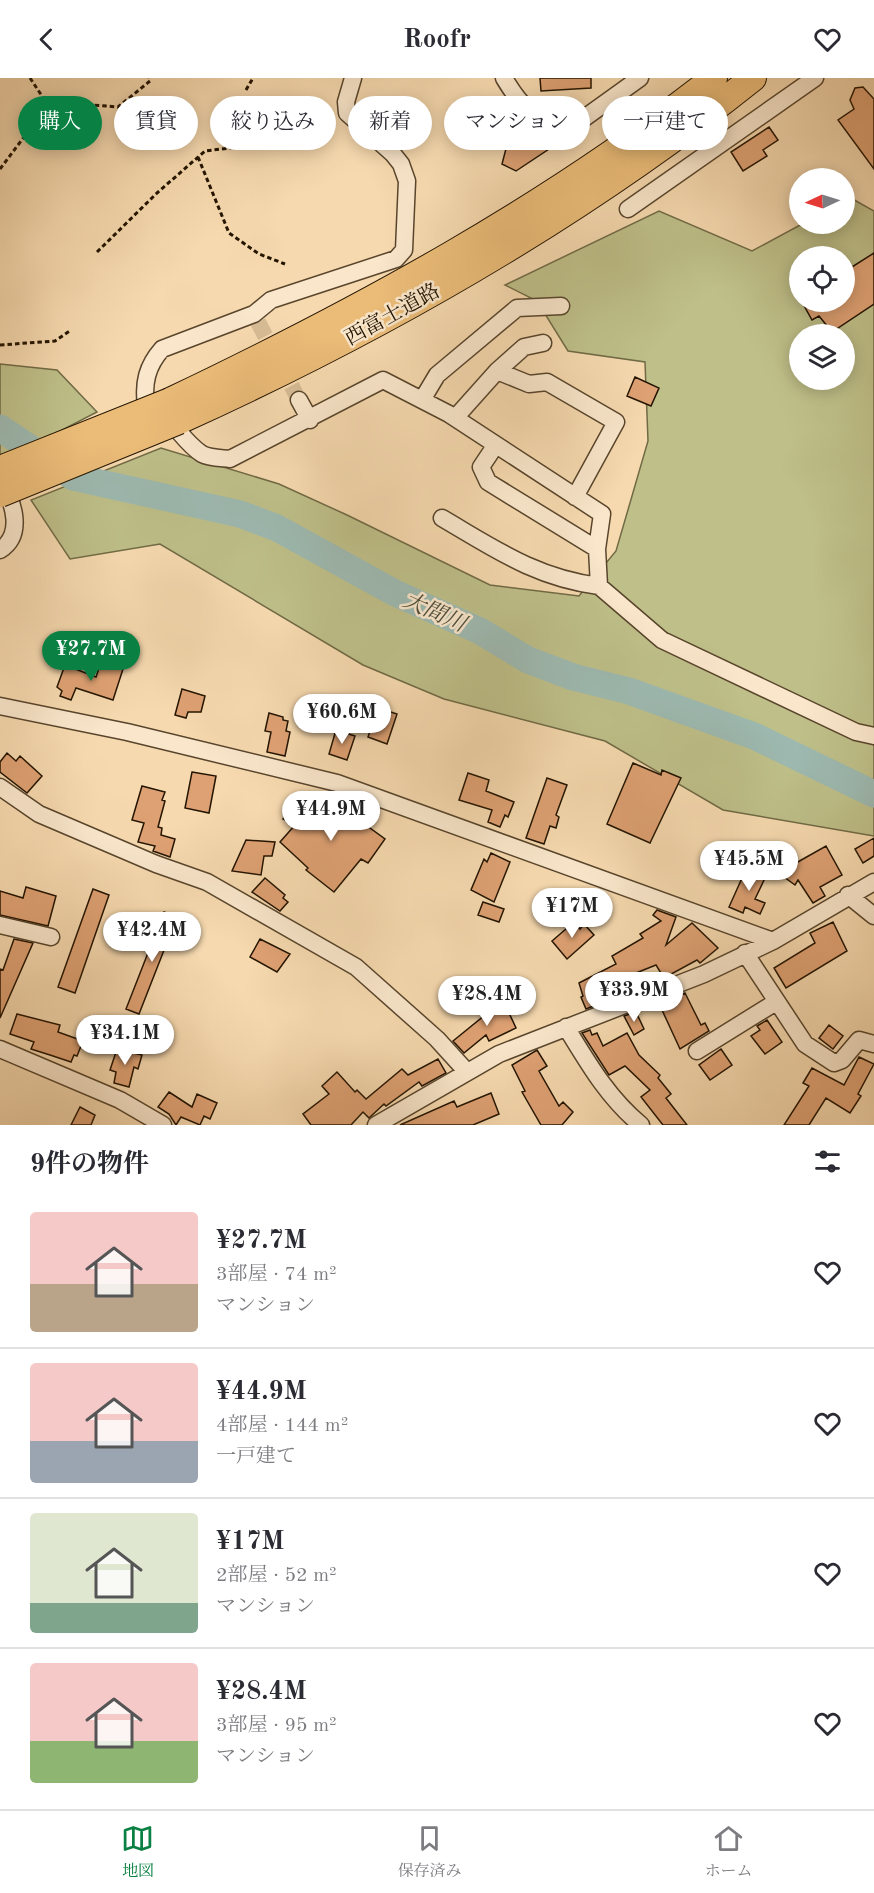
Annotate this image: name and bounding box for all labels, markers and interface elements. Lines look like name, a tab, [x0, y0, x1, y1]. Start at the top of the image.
icon: back	[30, 23, 63, 56]
icon: heart	[811, 23, 844, 56]
text: Roofr	[403, 26, 471, 53]
chip: 購入	[18, 96, 102, 150]
chip: 賃貸	[114, 96, 198, 150]
chip: 絞り込み	[210, 96, 336, 150]
chip: 新着	[348, 96, 432, 150]
chip: マンション	[444, 96, 590, 150]
chip: 一戸建て	[602, 96, 728, 150]
north arrow	[789, 168, 855, 234]
map controls	[789, 168, 855, 390]
button: locate	[789, 246, 855, 312]
street label: 西富士道路	[341, 279, 444, 350]
button: layers	[789, 324, 855, 390]
water label: 大間川	[400, 588, 471, 637]
pin: ¥27.7M	[42, 631, 140, 682]
text: ¥27.7M	[56, 640, 126, 660]
pin: ¥60.6M	[293, 694, 391, 745]
text: ¥60.6M	[307, 703, 377, 723]
pin: ¥44.9M	[282, 791, 380, 842]
text: ¥44.9M	[296, 800, 366, 820]
pin: ¥45.5M	[700, 841, 798, 892]
text: ¥45.5M	[714, 850, 784, 870]
pin: ¥17M	[536, 888, 608, 939]
text: ¥17M	[546, 897, 598, 917]
pin: ¥42.4M	[103, 912, 201, 963]
text: ¥42.4M	[117, 921, 187, 941]
pin: ¥33.9M	[585, 972, 683, 1023]
pin: ¥28.4M	[438, 976, 536, 1027]
text: ¥33.9M	[599, 981, 669, 1001]
text: ¥28.4M	[452, 985, 522, 1005]
pin: ¥34.1M	[76, 1015, 174, 1066]
text: ¥34.1M	[90, 1024, 160, 1044]
icon: filters	[811, 1145, 844, 1178]
text: 9件の物件	[30, 1152, 149, 1178]
text: ¥27.7M	[216, 1228, 307, 1254]
icon: home	[78, 1236, 150, 1308]
icon: heart	[811, 1256, 844, 1289]
text: 3部屋 · 74 m²	[216, 1265, 337, 1285]
text: マンション	[216, 1296, 315, 1316]
text: ¥44.9M	[216, 1379, 307, 1405]
icon: home	[78, 1387, 150, 1459]
icon: heart	[811, 1407, 844, 1440]
text: 4部屋 · 144 m²	[216, 1416, 348, 1436]
text: 一戸建て	[216, 1447, 296, 1467]
text: ¥17M	[216, 1529, 284, 1555]
icon: home	[78, 1537, 150, 1609]
icon: heart	[811, 1557, 844, 1590]
text: 2部屋 · 52 m²	[216, 1566, 337, 1586]
text: マンション	[216, 1597, 315, 1617]
text: ¥28.4M	[216, 1679, 307, 1705]
icon: home	[78, 1687, 150, 1759]
icon: heart	[811, 1707, 844, 1740]
text: 3部屋 · 95 m²	[216, 1716, 337, 1736]
text: マンション	[216, 1747, 315, 1767]
tab: 地図	[121, 1822, 154, 1882]
tab: 保存済み	[397, 1822, 461, 1882]
tab: ホーム	[704, 1822, 752, 1882]

